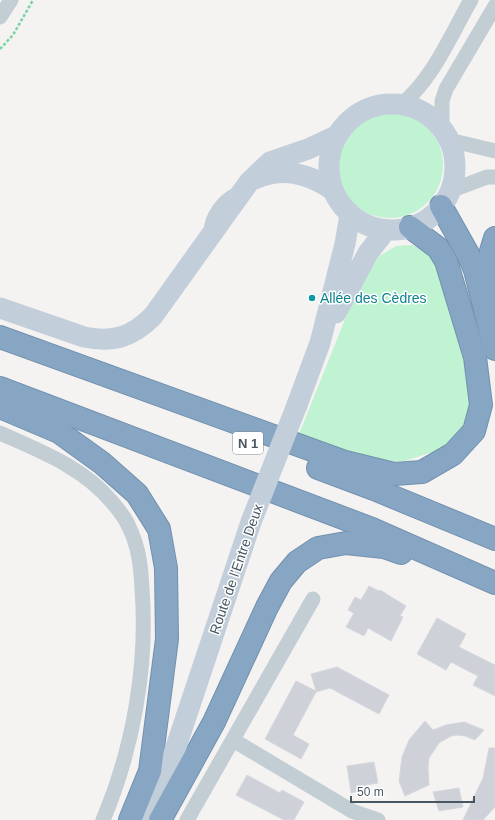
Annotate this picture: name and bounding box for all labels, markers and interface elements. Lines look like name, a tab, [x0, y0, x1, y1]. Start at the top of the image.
place label: Allée des Cèdres	[320, 290, 427, 306]
marker: Allée des Cèdres	[307, 293, 317, 303]
road number: N 1	[233, 432, 263, 454]
street label: Route de l'Entre Deux	[206, 502, 266, 636]
scale bar	[351, 778, 474, 804]
text: 50 m	[357, 785, 384, 799]

